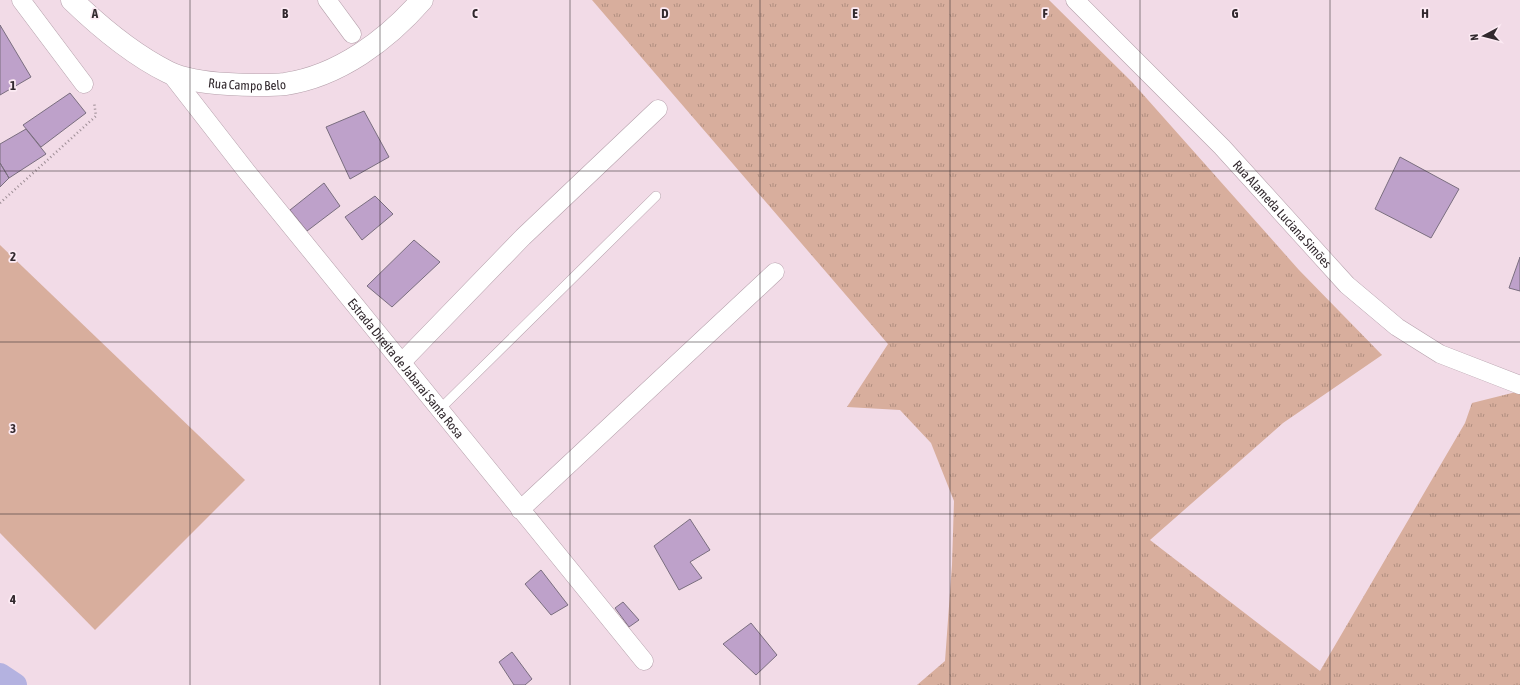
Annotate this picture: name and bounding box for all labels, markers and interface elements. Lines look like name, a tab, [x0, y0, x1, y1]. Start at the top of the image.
text: A	[91, 6, 99, 21]
text: B	[282, 6, 289, 21]
text: C	[472, 6, 478, 21]
text: D	[661, 6, 669, 21]
text: E	[852, 6, 858, 21]
text: F	[1042, 6, 1048, 21]
text: G	[1232, 6, 1239, 21]
text: H	[1421, 6, 1429, 21]
north arrow	[1464, 16, 1504, 56]
text: N	[1468, 33, 1480, 41]
street label: Rua Campo Belo	[208, 75, 287, 93]
text: 1	[10, 78, 16, 93]
street label: Rua Alameda Luciana Simões	[1230, 157, 1335, 271]
text: 2	[10, 249, 16, 264]
street label: Estrada Direita de Jabarai Santa Rosa	[345, 296, 467, 441]
text: 3	[10, 421, 16, 436]
text: 4	[9, 592, 16, 607]

